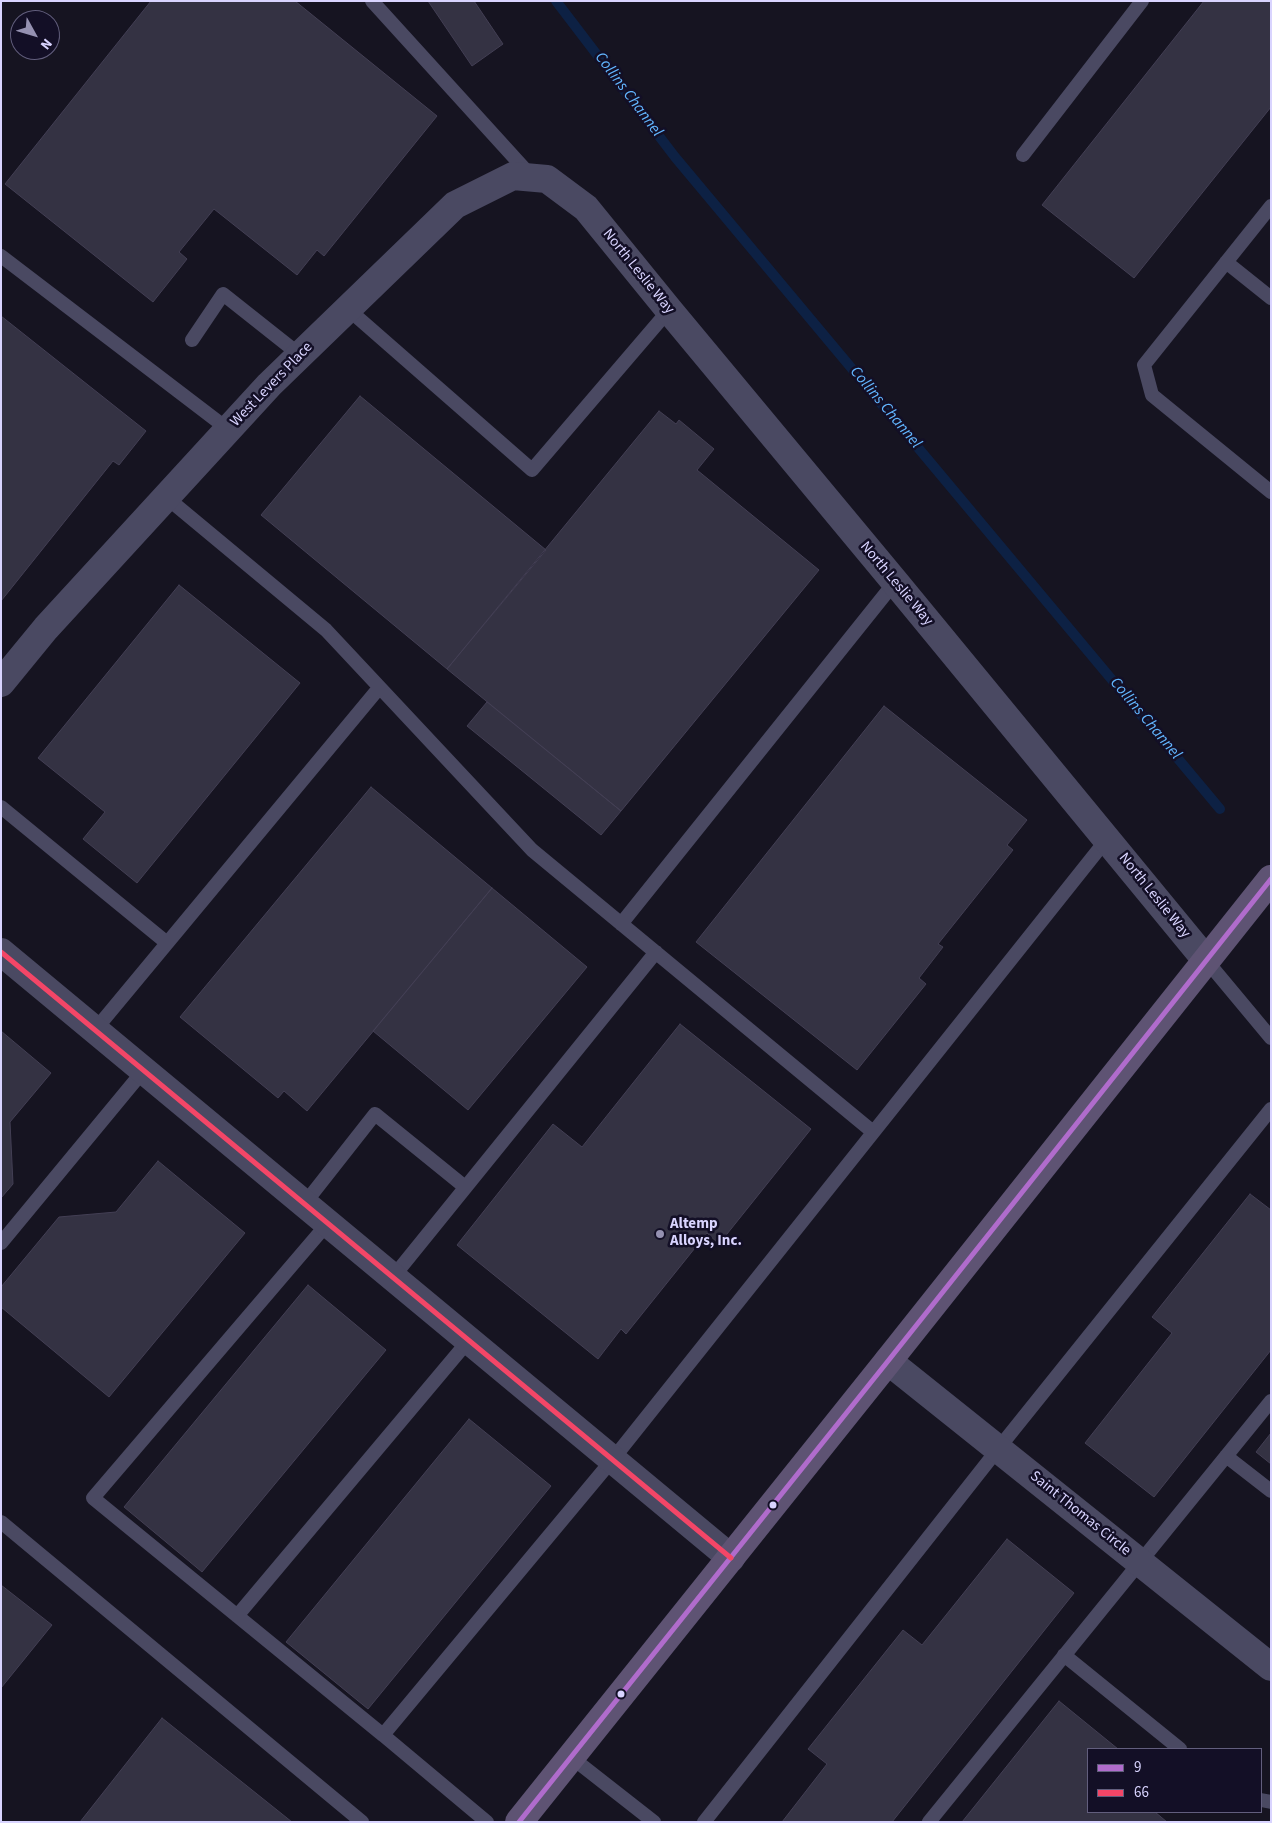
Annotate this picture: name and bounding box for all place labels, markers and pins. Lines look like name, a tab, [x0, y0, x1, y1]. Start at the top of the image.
place label: Altemp Alloys, Inc.	[670, 1216, 742, 1251]
marker: Altemp Alloys, Inc.	[654, 1228, 666, 1240]
unlabelled marker	[768, 1500, 778, 1510]
unlabelled marker	[616, 1689, 626, 1699]

